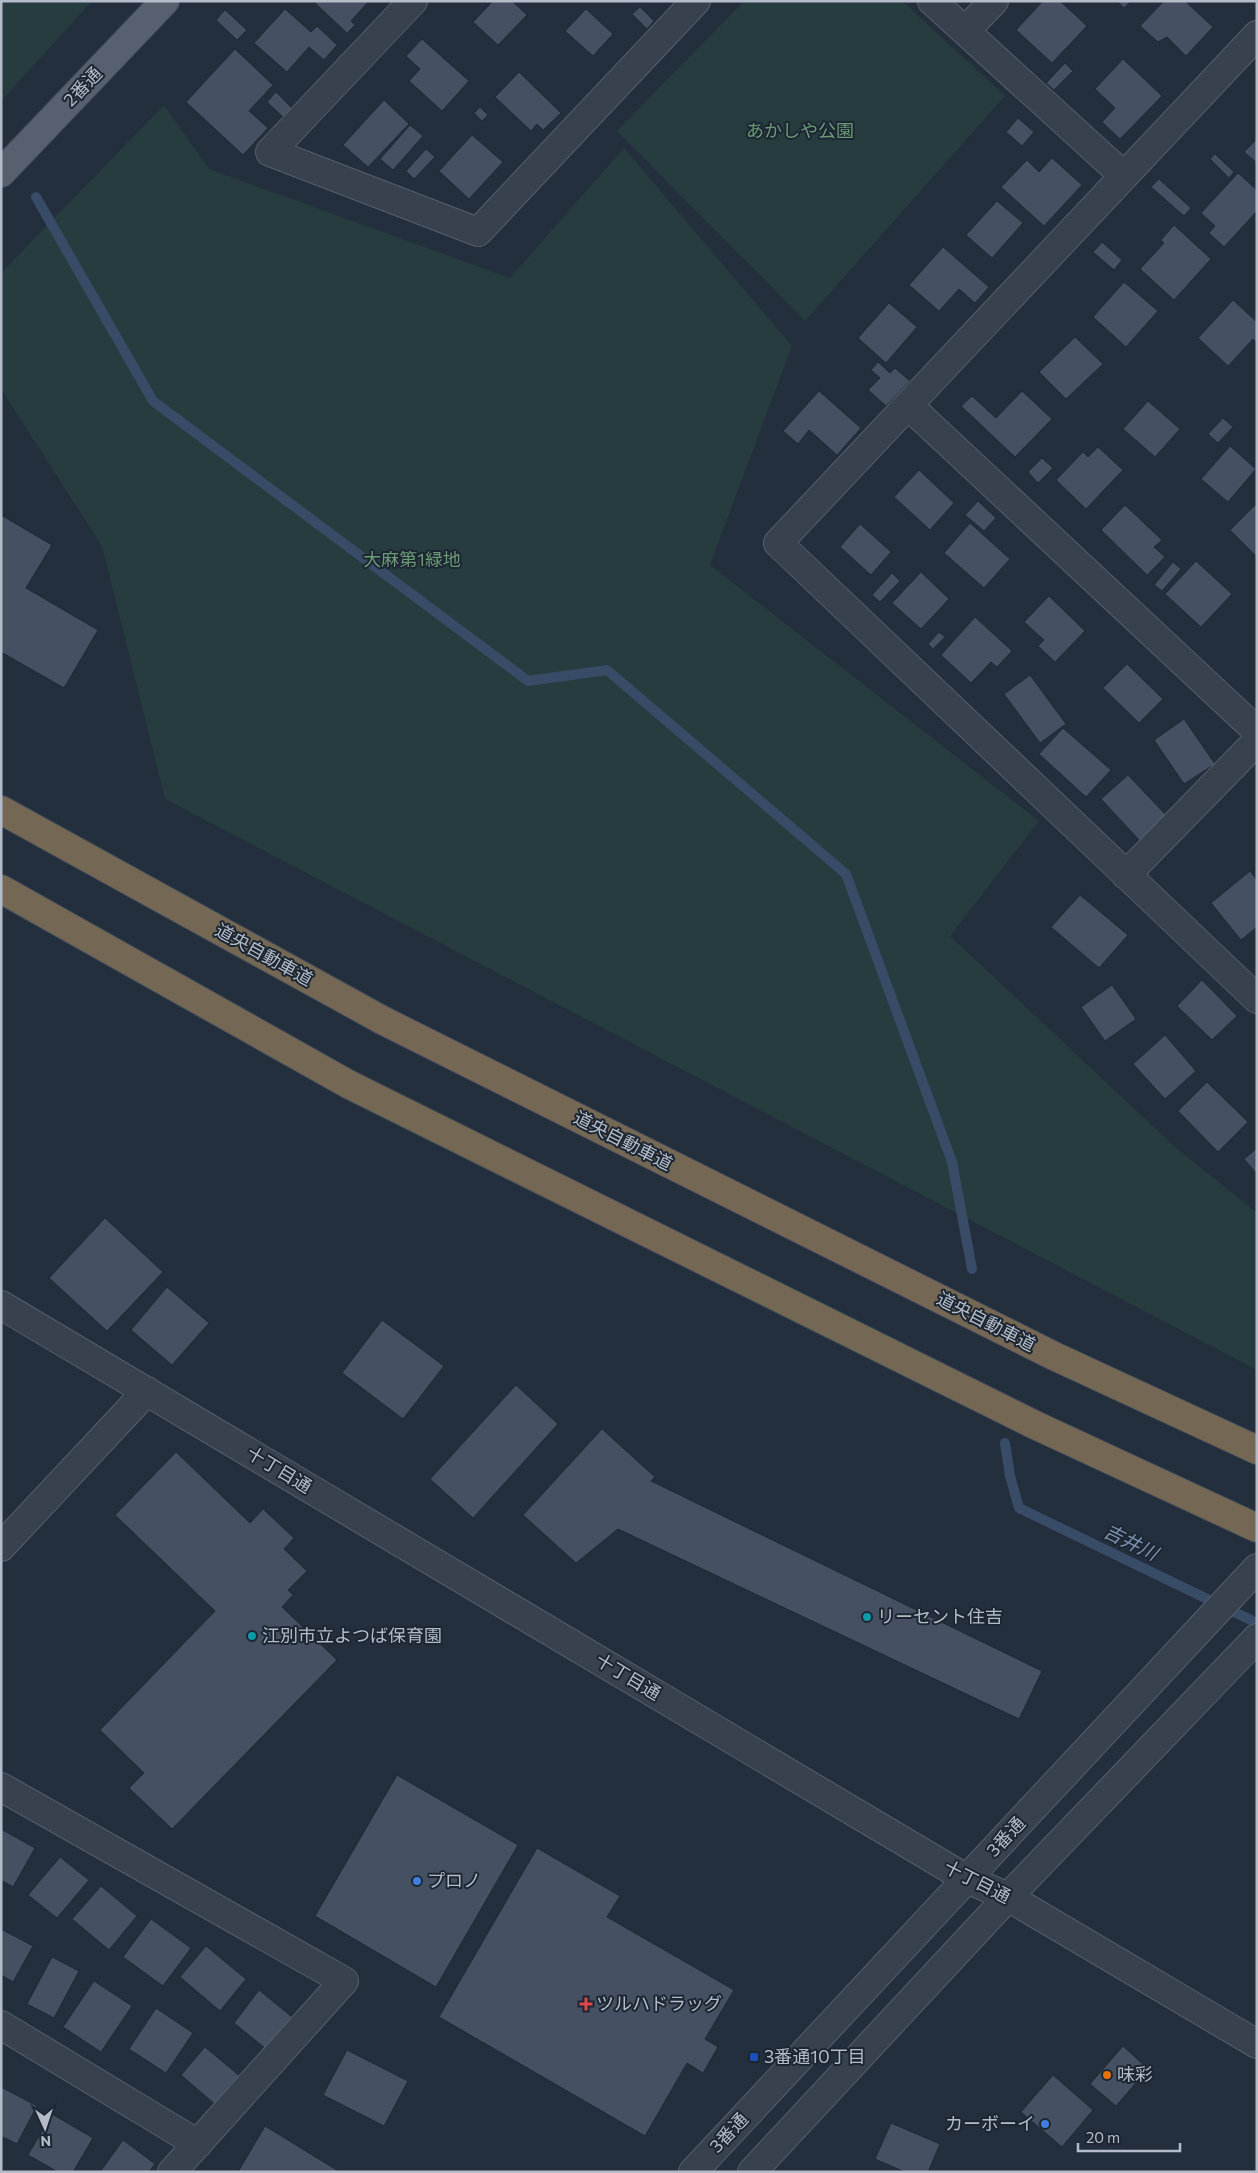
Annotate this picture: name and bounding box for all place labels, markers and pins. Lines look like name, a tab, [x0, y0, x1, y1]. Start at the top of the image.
place label: リーセント住吉	[877, 1605, 1003, 1627]
marker: リーセント住吉	[861, 1611, 873, 1623]
place label: 江別市立よつば保育園	[262, 1624, 442, 1646]
marker: 江別市立よつば保育園	[246, 1630, 258, 1642]
place label: プロノ	[427, 1869, 481, 1891]
marker: プロノ	[411, 1875, 423, 1887]
place label: ツルハドラッグ	[596, 1992, 722, 2014]
marker: ツルハドラッグ	[580, 1998, 592, 2010]
place label: 3番通10丁目	[764, 2045, 866, 2067]
marker: 3番通10丁目	[748, 2051, 760, 2063]
place label: 味彩	[1117, 2063, 1153, 2085]
marker: 味彩	[1101, 2069, 1113, 2081]
place label: カーボーイ	[945, 2112, 1035, 2134]
marker: カーボーイ	[1039, 2118, 1051, 2130]

